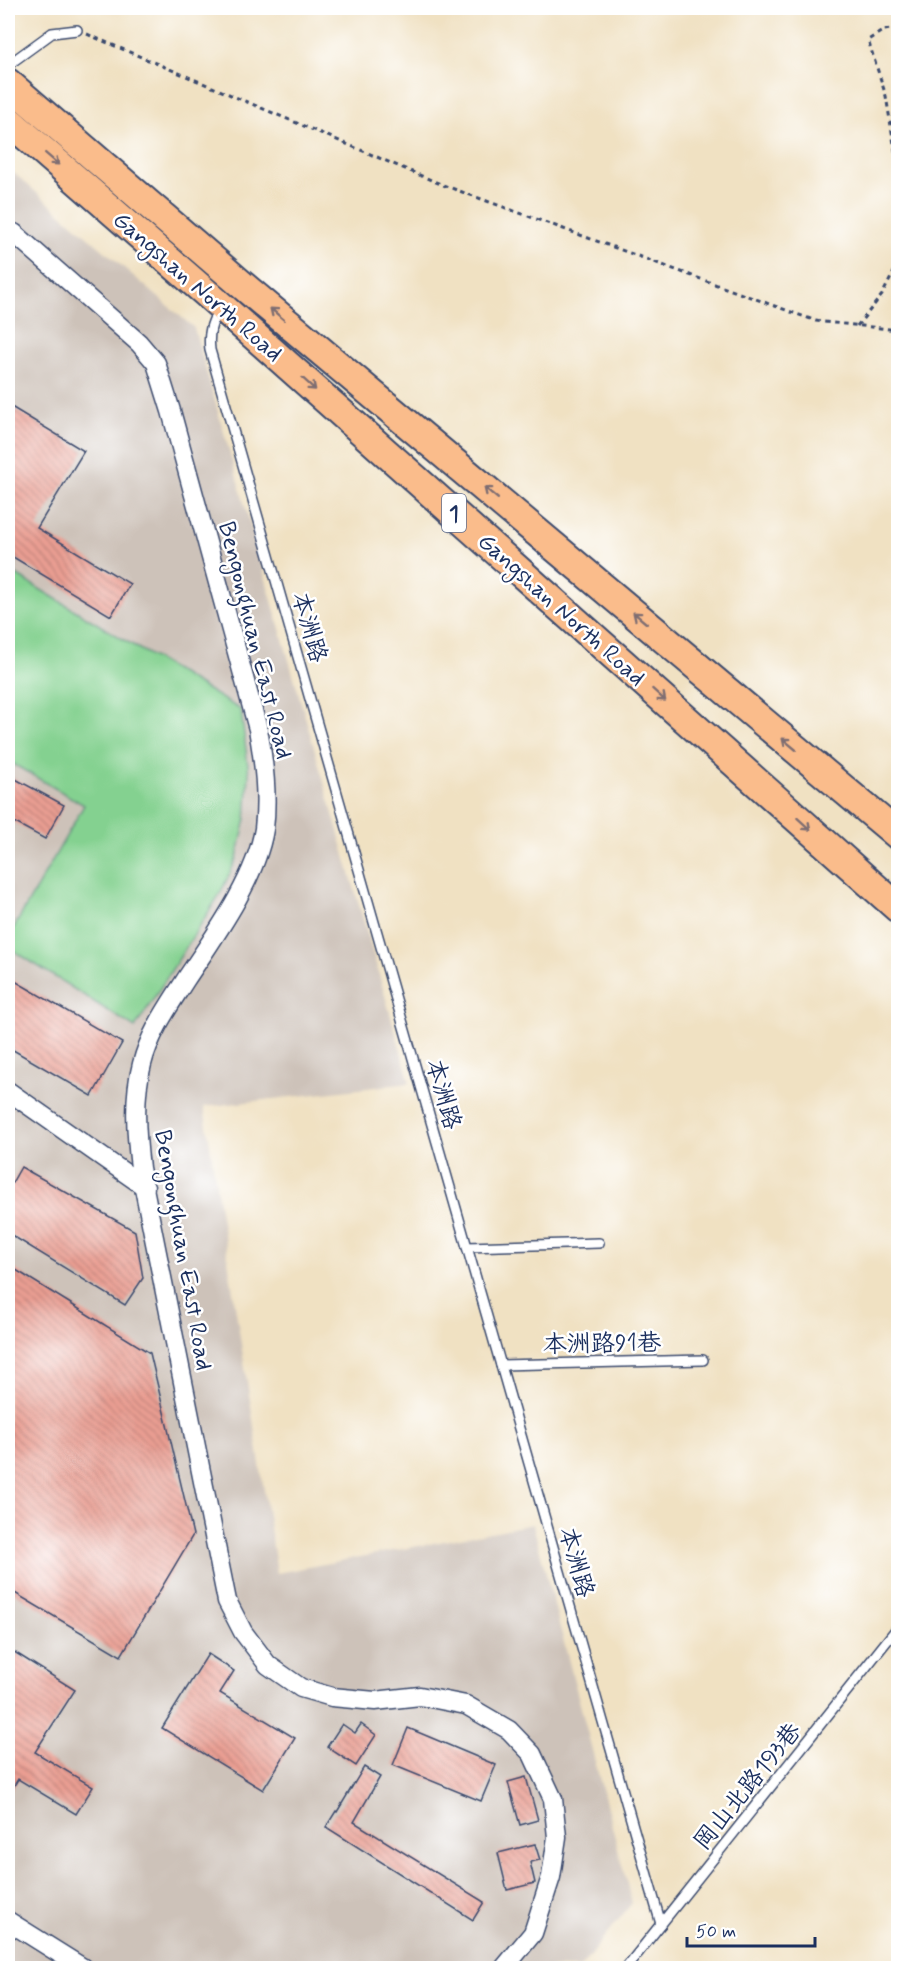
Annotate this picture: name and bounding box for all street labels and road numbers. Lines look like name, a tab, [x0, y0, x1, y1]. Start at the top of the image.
street label: Gangshan North Road	[104, 205, 288, 371]
road number: 1	[442, 494, 466, 532]
street label: Bengonghuan East Road	[207, 518, 299, 763]
street label: Gangshan North Road	[469, 527, 651, 695]
street label: 本洲路	[284, 589, 333, 666]
street label: 本洲路	[418, 1056, 467, 1133]
street label: Bengonghuan East Road	[143, 1128, 219, 1373]
street label: 本洲路91巷	[543, 1328, 661, 1361]
street label: 本洲路	[551, 1524, 600, 1601]
street label: 岡山北路193巷	[687, 1717, 809, 1857]

